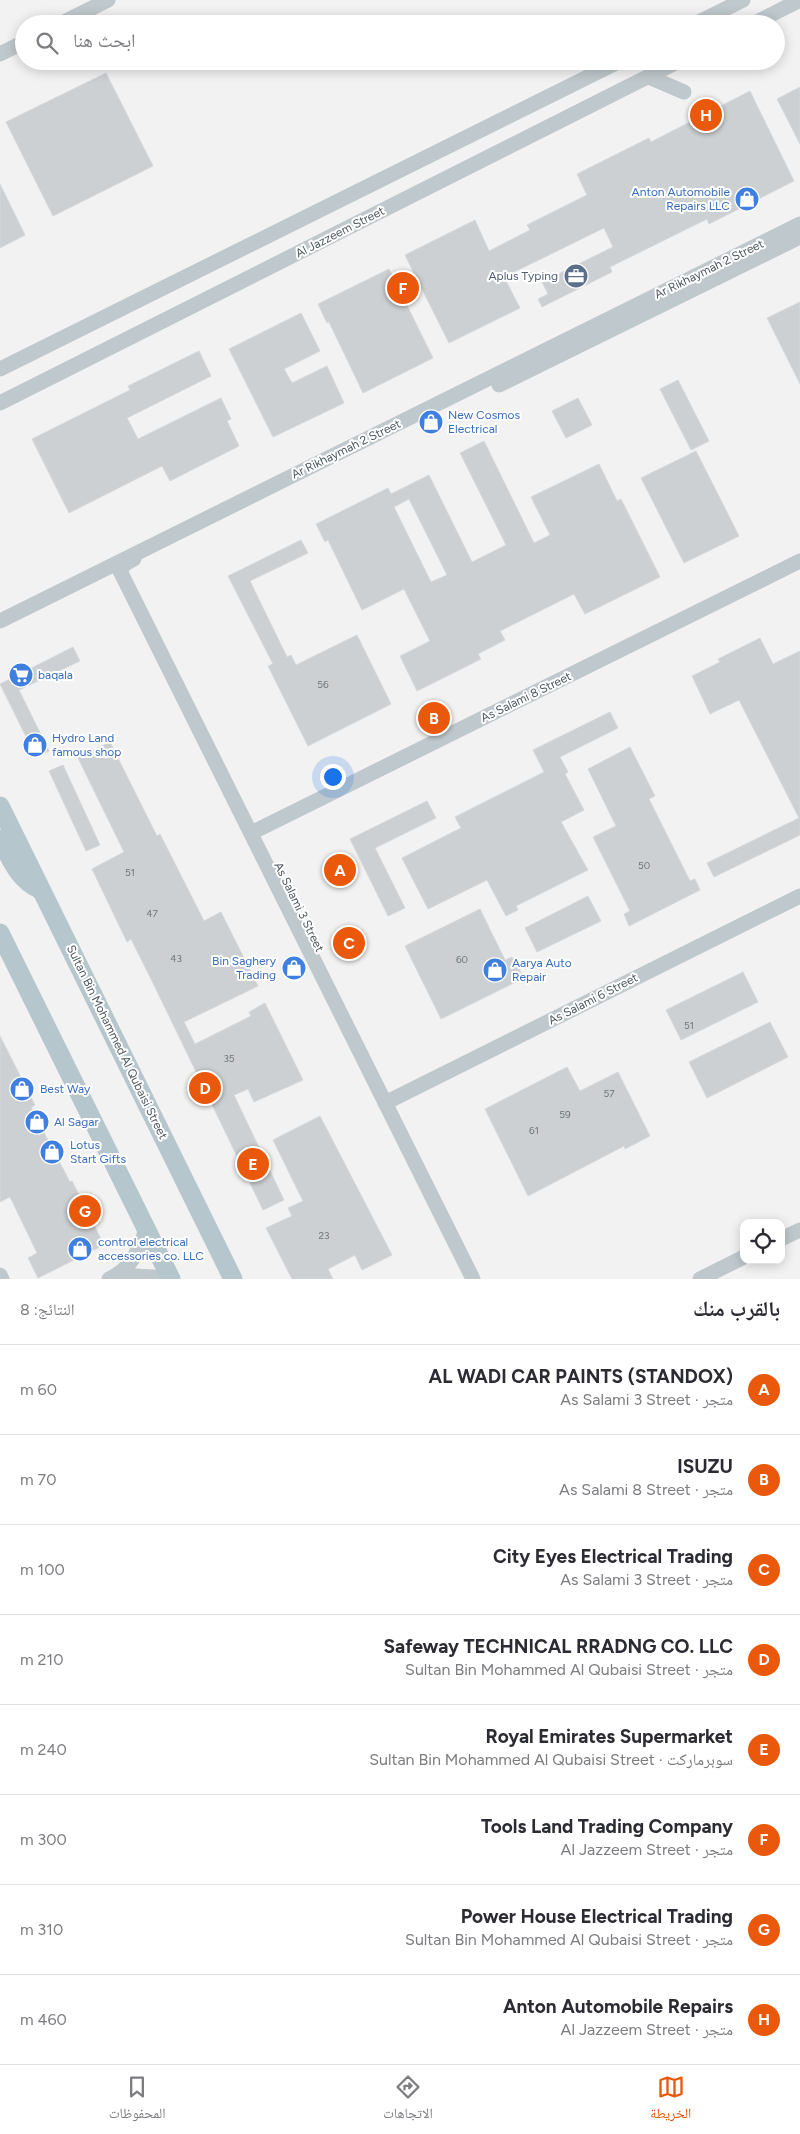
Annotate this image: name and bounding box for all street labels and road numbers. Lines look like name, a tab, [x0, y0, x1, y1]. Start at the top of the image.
street label: Al Jazzeem Street	[293, 203, 387, 260]
street label: Ar Rikhaymah 2 Street	[652, 236, 766, 302]
street label: Ar Rikhaymah 2 Street	[289, 416, 403, 482]
street label: As Salami 8 Street	[479, 669, 574, 725]
street label: As Salami 3 Street	[271, 860, 327, 955]
street label: Sultan Bin Mohammed Al Qubaisi Street	[64, 943, 170, 1142]
street label: As Salami 6 Street	[546, 970, 640, 1028]

